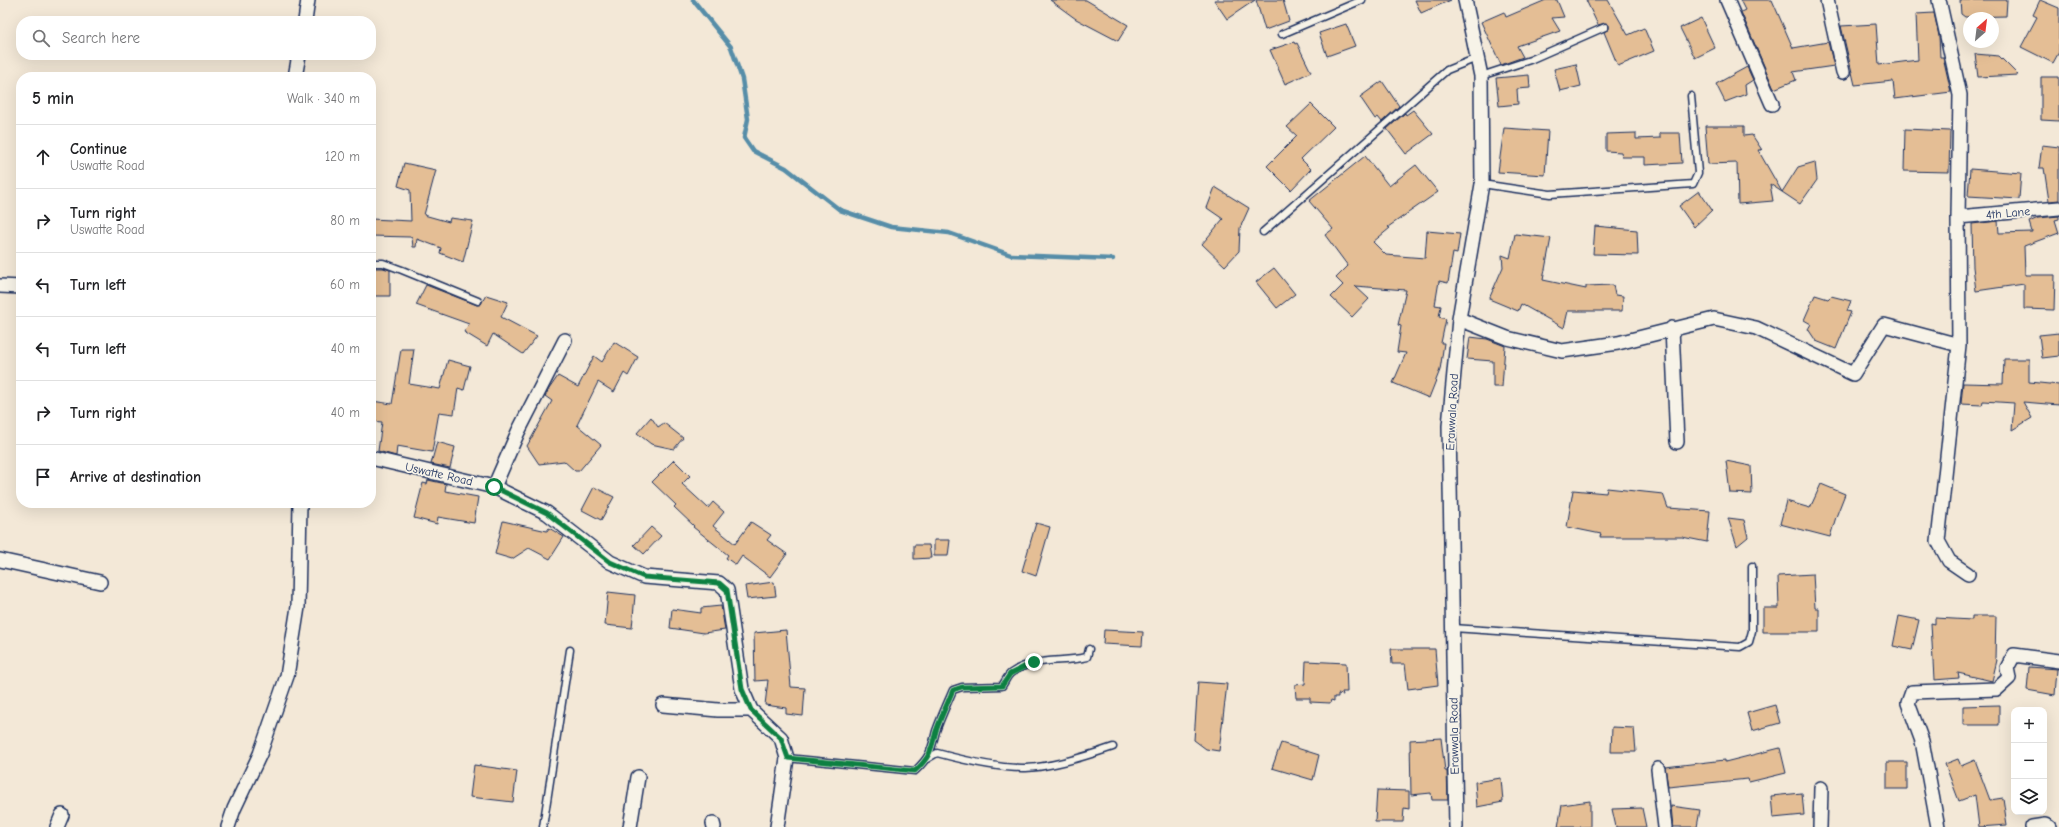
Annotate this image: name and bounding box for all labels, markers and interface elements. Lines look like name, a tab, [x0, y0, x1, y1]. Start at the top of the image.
north arrow	[1963, 12, 1999, 48]
search box	[16, 16, 376, 60]
icon: search	[30, 27, 52, 49]
text: Search here	[62, 29, 140, 47]
text: 5 min	[32, 89, 74, 108]
text: Walk · 340 m	[287, 91, 360, 106]
text: Continue	[70, 140, 127, 158]
icon: ahead	[32, 146, 54, 168]
text: 120 m	[325, 149, 360, 164]
text: Uswatte Road	[70, 158, 145, 173]
text: Turn right	[70, 204, 136, 222]
street label: 4th Lane	[1985, 204, 2031, 222]
icon: right	[32, 210, 54, 232]
text: 80 m	[330, 213, 360, 228]
text: Uswatte Road	[70, 222, 145, 237]
icon: left	[32, 274, 54, 296]
text: Turn left	[70, 276, 126, 294]
text: 60 m	[330, 277, 360, 292]
icon: left	[32, 338, 54, 360]
text: Turn left	[70, 340, 126, 358]
text: 40 m	[331, 341, 360, 356]
street label: Erawwala Road	[1443, 373, 1461, 451]
icon: right	[32, 402, 54, 424]
text: Turn right	[70, 404, 136, 422]
text: 40 m	[331, 405, 360, 420]
street label: Uswatte Road	[404, 459, 474, 489]
icon: arrive	[32, 466, 54, 488]
text: Arrive at destination	[70, 468, 201, 486]
route start	[485, 478, 503, 496]
route end	[1025, 653, 1043, 671]
street label: Erawwala Road	[1446, 697, 1462, 775]
map controls	[2011, 707, 2047, 815]
button: +	[2011, 707, 2047, 743]
button: −	[2011, 743, 2047, 779]
button: layers	[2011, 779, 2047, 815]

